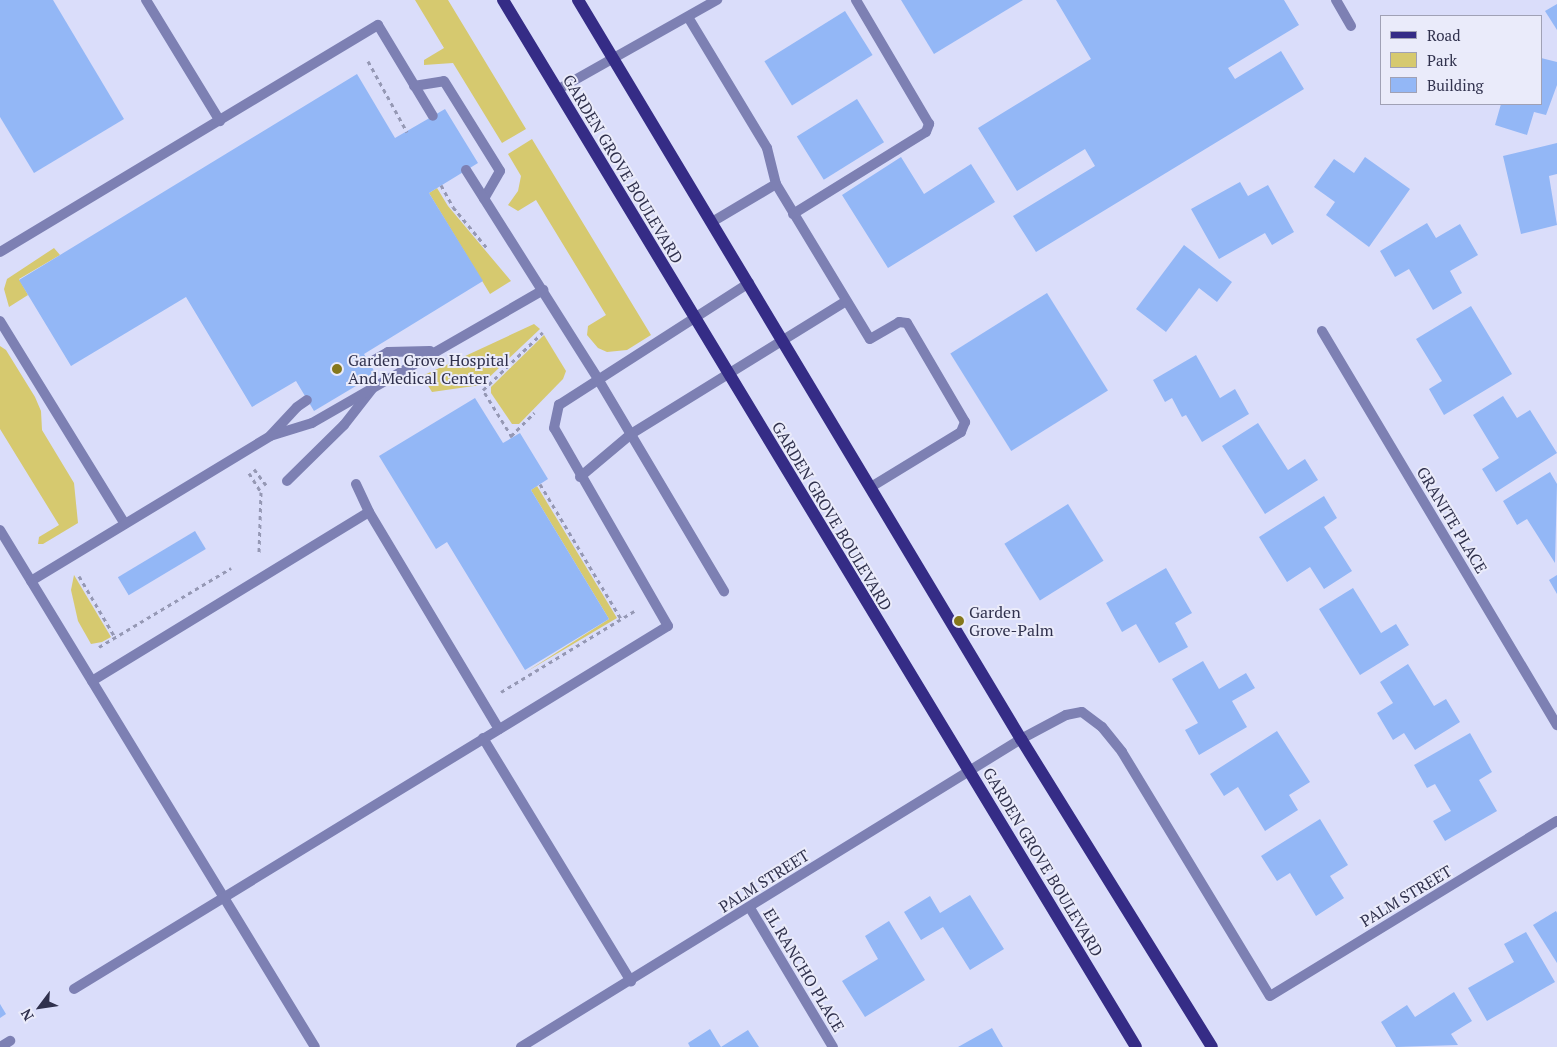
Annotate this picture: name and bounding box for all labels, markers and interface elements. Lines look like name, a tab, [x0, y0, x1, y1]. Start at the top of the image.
legend	[1380, 15, 1542, 105]
text: Road	[1427, 25, 1460, 45]
text: Park	[1427, 50, 1457, 70]
street label: GARDEN GROVE BOULEVARD	[559, 71, 687, 267]
text: Building	[1427, 75, 1484, 95]
place label: Garden Grove Hospital And Medical Center	[348, 350, 509, 388]
marker: Garden Grove Hospital And Medical Center	[330, 362, 344, 376]
street label: GARDEN GROVE BOULEVARD	[768, 418, 896, 614]
street label: GRANITE PLACE	[1413, 463, 1491, 577]
place label: Garden Grove-Palm	[969, 602, 1054, 640]
marker: Garden Grove-Palm	[953, 615, 965, 627]
street label: GARDEN GROVE BOULEVARD	[979, 764, 1107, 960]
street label: PALM STREET	[715, 846, 813, 916]
street label: PALM STREET	[1357, 861, 1455, 931]
street label: EL RANCHO PLACE	[760, 905, 848, 1035]
north arrow	[15, 982, 65, 1032]
text: N	[16, 1006, 38, 1024]

